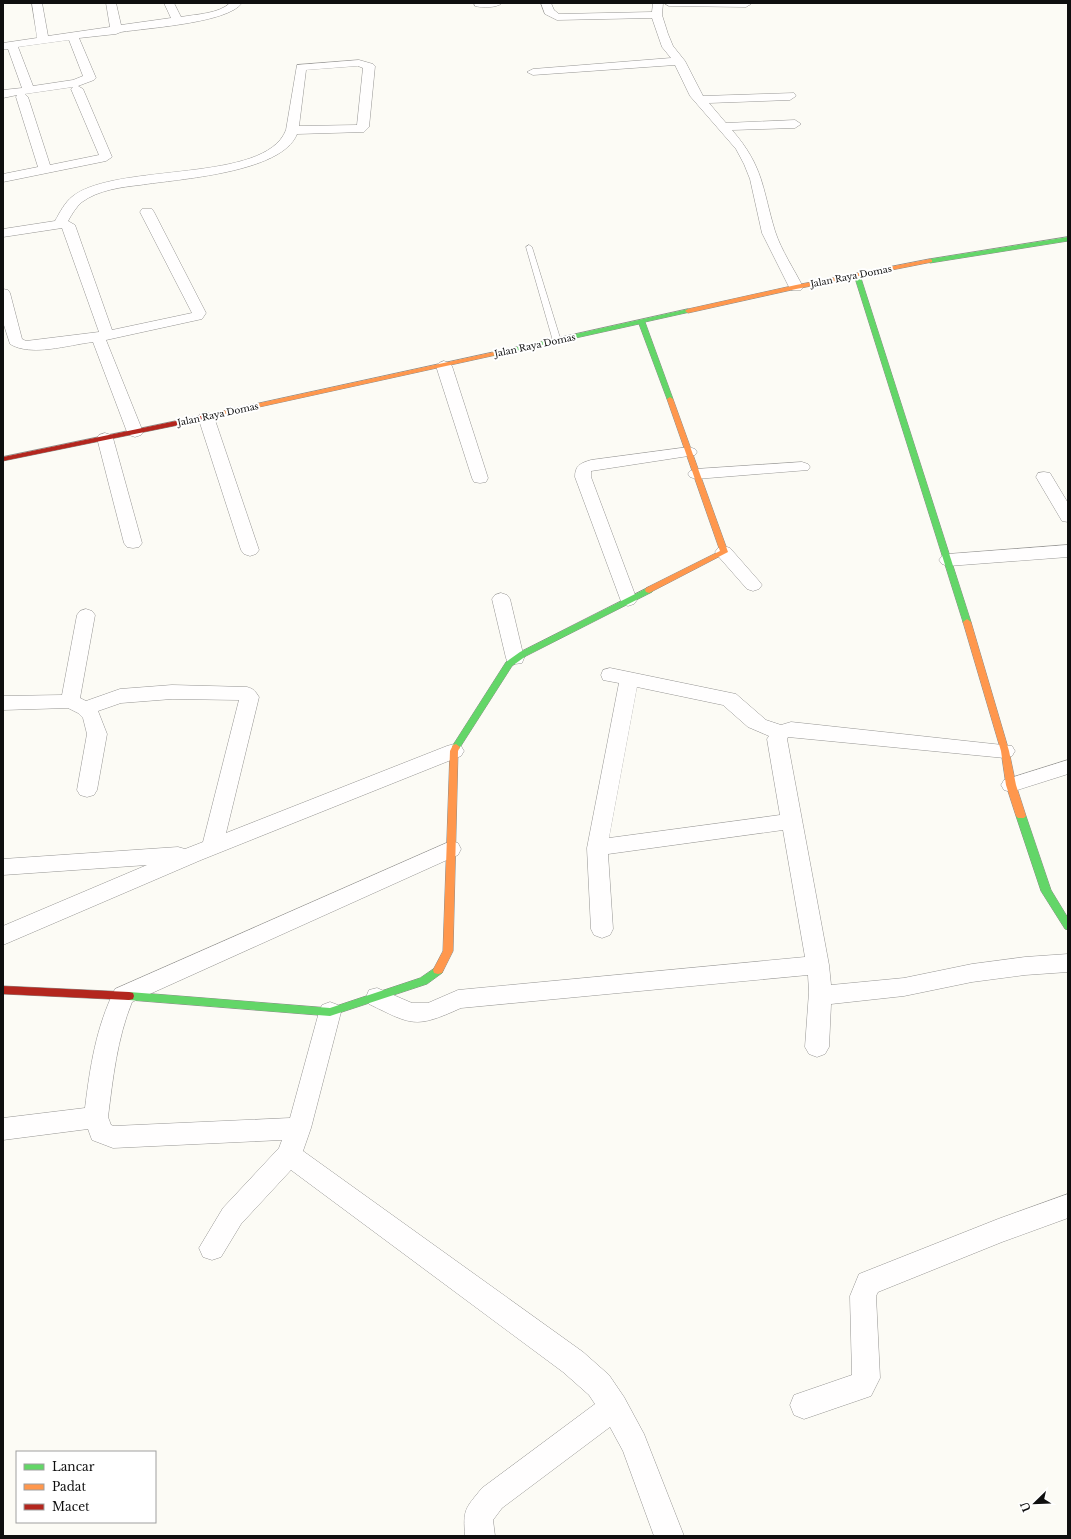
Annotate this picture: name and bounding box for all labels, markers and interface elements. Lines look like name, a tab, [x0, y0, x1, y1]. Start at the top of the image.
street label: Jalan Raya Domas	[808, 263, 893, 289]
street label: Jalan Raya Domas	[493, 331, 577, 359]
street label: Jalan Raya Domas	[176, 400, 260, 428]
legend	[16, 1451, 156, 1523]
text: Lancar	[52, 1459, 95, 1474]
text: Padat	[52, 1479, 86, 1494]
north arrow	[1015, 1483, 1055, 1523]
text: Macet	[52, 1499, 90, 1514]
text: U	[1017, 1499, 1034, 1514]

